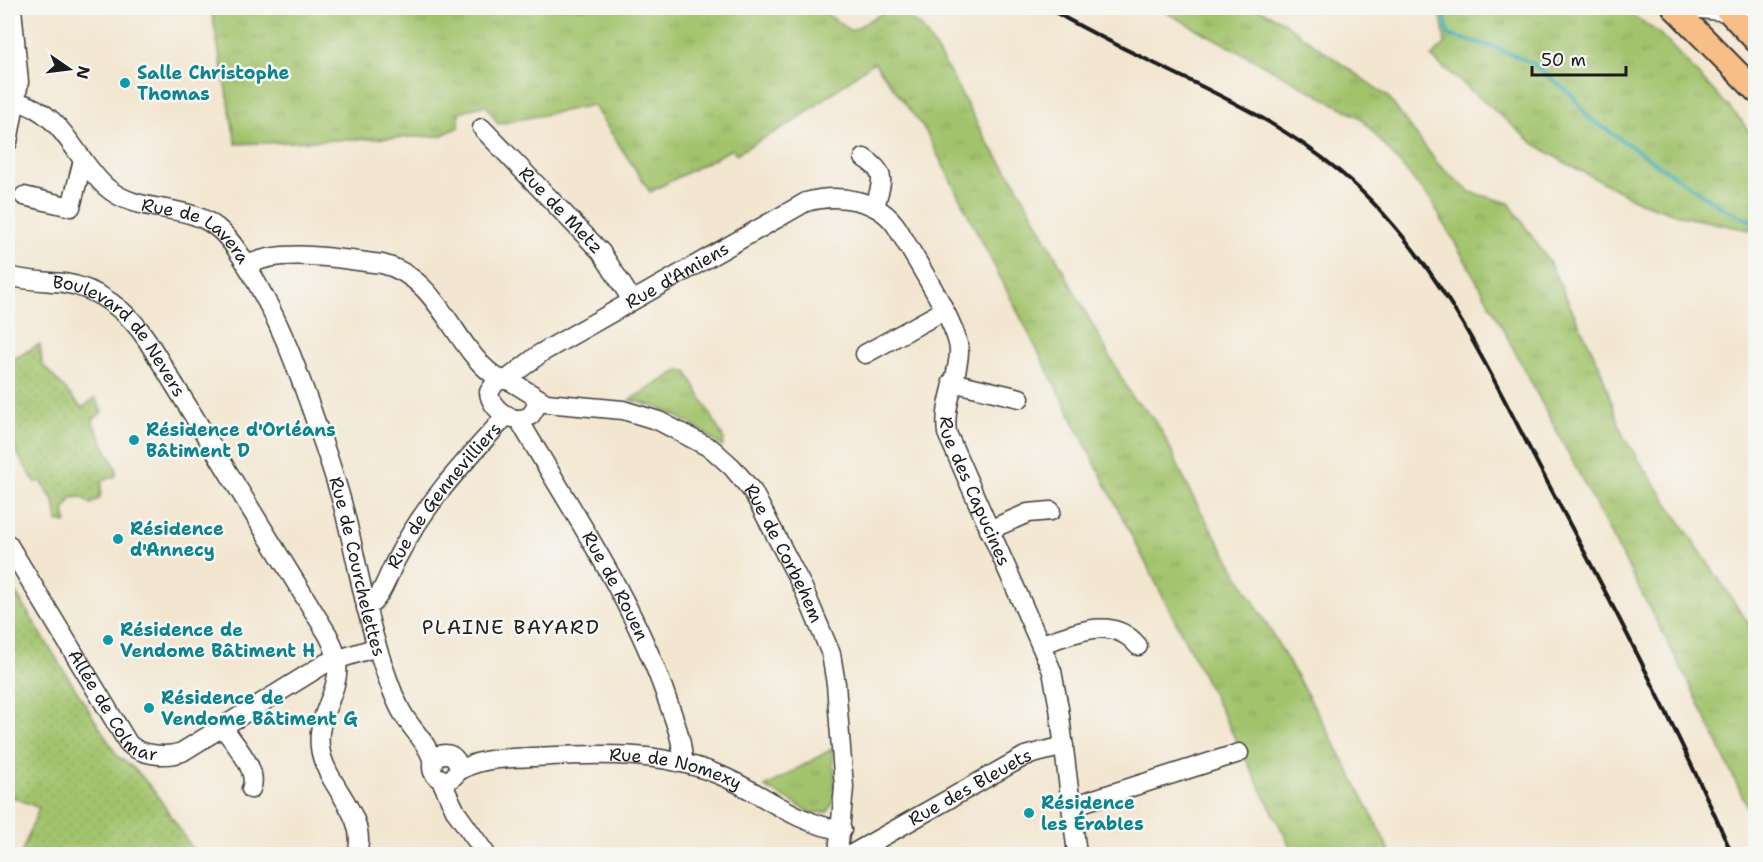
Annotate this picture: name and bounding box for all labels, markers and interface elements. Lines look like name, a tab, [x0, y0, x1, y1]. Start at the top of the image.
north arrow	[39, 39, 99, 99]
scale bar	[1532, 39, 1626, 77]
text: 50 m	[1541, 48, 1586, 72]
place label: Salle Christophe Thomas	[137, 61, 290, 106]
text: N	[71, 64, 95, 81]
marker: Salle Christophe Thomas	[118, 76, 132, 90]
street label: Rue de Metz	[514, 162, 608, 259]
street label: Rue de Lavera	[139, 193, 255, 268]
street label: Rue d'Amiens	[621, 236, 733, 314]
street label: Boulevard de Nevers	[52, 270, 191, 401]
street label: Rue des Capucines	[934, 416, 1016, 570]
street label: Rue de Gennevilliers	[381, 417, 507, 573]
place label: Résidence d'Orléans Bâtiment D	[146, 418, 336, 463]
marker: Résidence d'Orléans Bâtiment D	[127, 433, 141, 447]
street label: Rue de Courchelettes	[323, 474, 391, 660]
street label: Rue de Corbehem	[739, 478, 828, 626]
place label: Résidence d'Annecy	[130, 517, 224, 562]
street label: Rue de Rouen	[576, 527, 654, 644]
marker: Résidence d'Annecy	[111, 532, 125, 546]
district label: PLAINE BAYARD	[422, 614, 600, 640]
place label: Résidence de Vendome Bâtiment H	[120, 618, 315, 663]
marker: Résidence de Vendome Bâtiment H	[101, 633, 115, 647]
street label: Allée de Colmar	[62, 645, 159, 767]
place label: Résidence de Vendome Bâtiment G	[161, 686, 358, 731]
marker: Résidence de Vendome Bâtiment G	[142, 701, 156, 715]
street label: Rue de Nomexy	[609, 743, 746, 795]
street label: Rue des Bleuets	[904, 743, 1034, 831]
place label: Résidence les Érables	[1041, 791, 1144, 836]
marker: Résidence les Érables	[1022, 806, 1036, 820]

